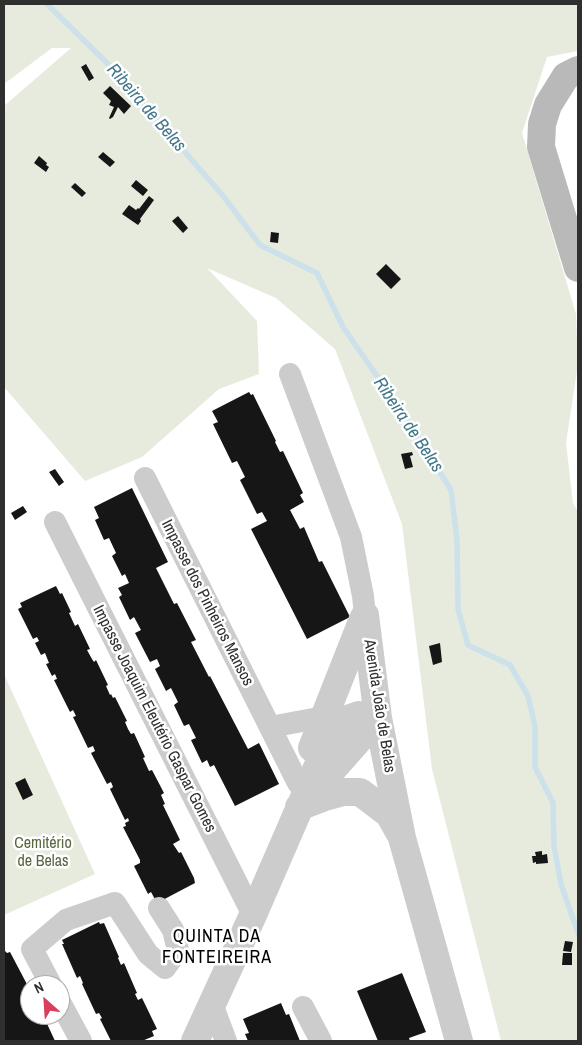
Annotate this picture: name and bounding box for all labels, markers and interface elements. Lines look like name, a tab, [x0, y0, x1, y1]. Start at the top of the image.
water label: Ribeira de Belas	[102, 59, 190, 157]
water label: Ribeira de Belas	[368, 373, 448, 477]
street label: Impasse dos Pinheiros Mansos	[157, 517, 257, 689]
street label: Impasse Joaquim Eleutério Gaspar Gomes	[88, 602, 220, 836]
street label: Avenida João de Belas	[359, 638, 399, 774]
park label: Cemitério de Belas	[14, 834, 72, 872]
district label: QUINTA DA FONTEIREIRA	[161, 926, 273, 969]
north arrow	[20, 975, 70, 1025]
text: N	[31, 978, 47, 997]

